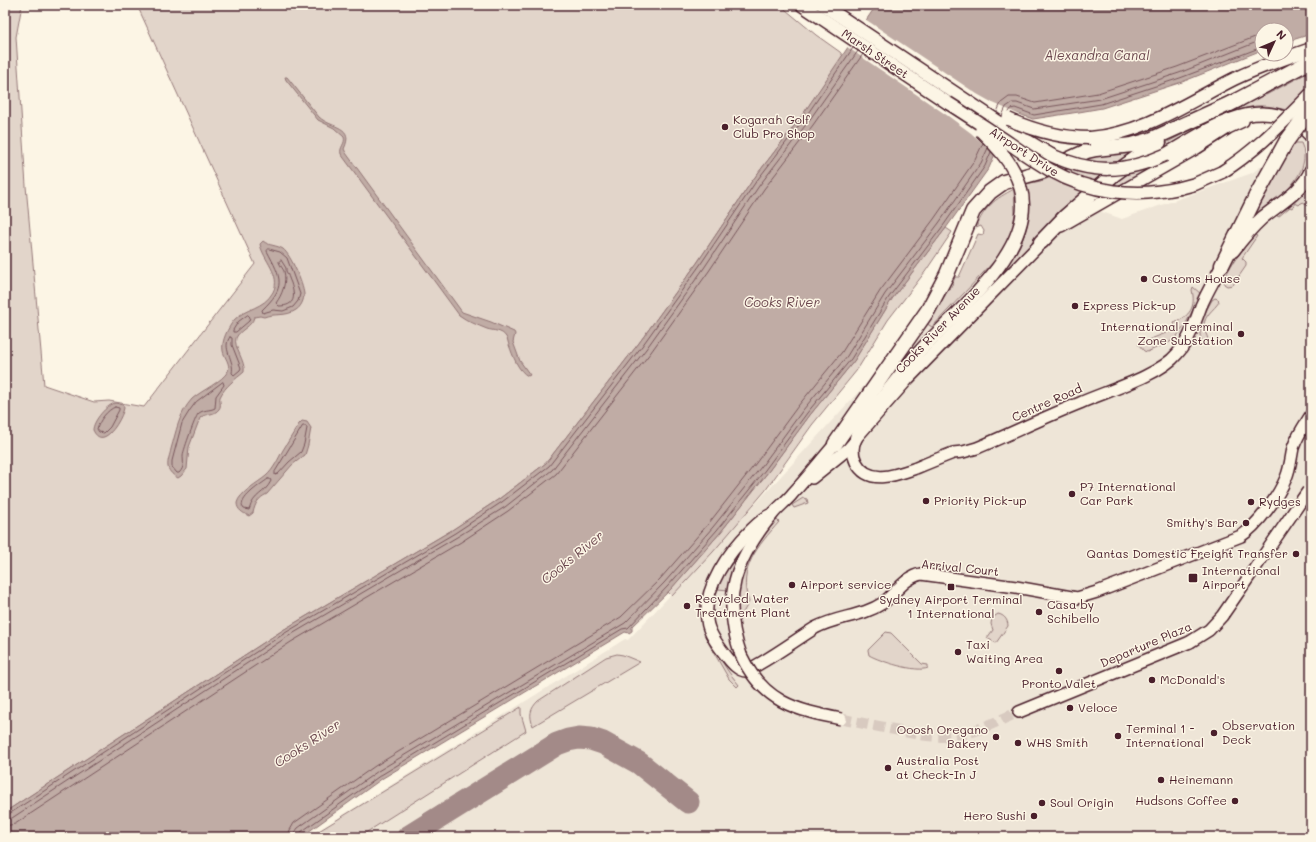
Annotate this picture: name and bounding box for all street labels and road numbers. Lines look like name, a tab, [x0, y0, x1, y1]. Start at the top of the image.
street label: Marsh Street	[839, 25, 912, 82]
street label: Airport Drive	[987, 123, 1062, 179]
street label: Cooks River Avenue	[891, 282, 983, 376]
street label: Centre Road	[1009, 379, 1085, 425]
street label: Arrival Court	[920, 555, 1000, 579]
street label: Departure Plaza	[1098, 618, 1194, 671]

